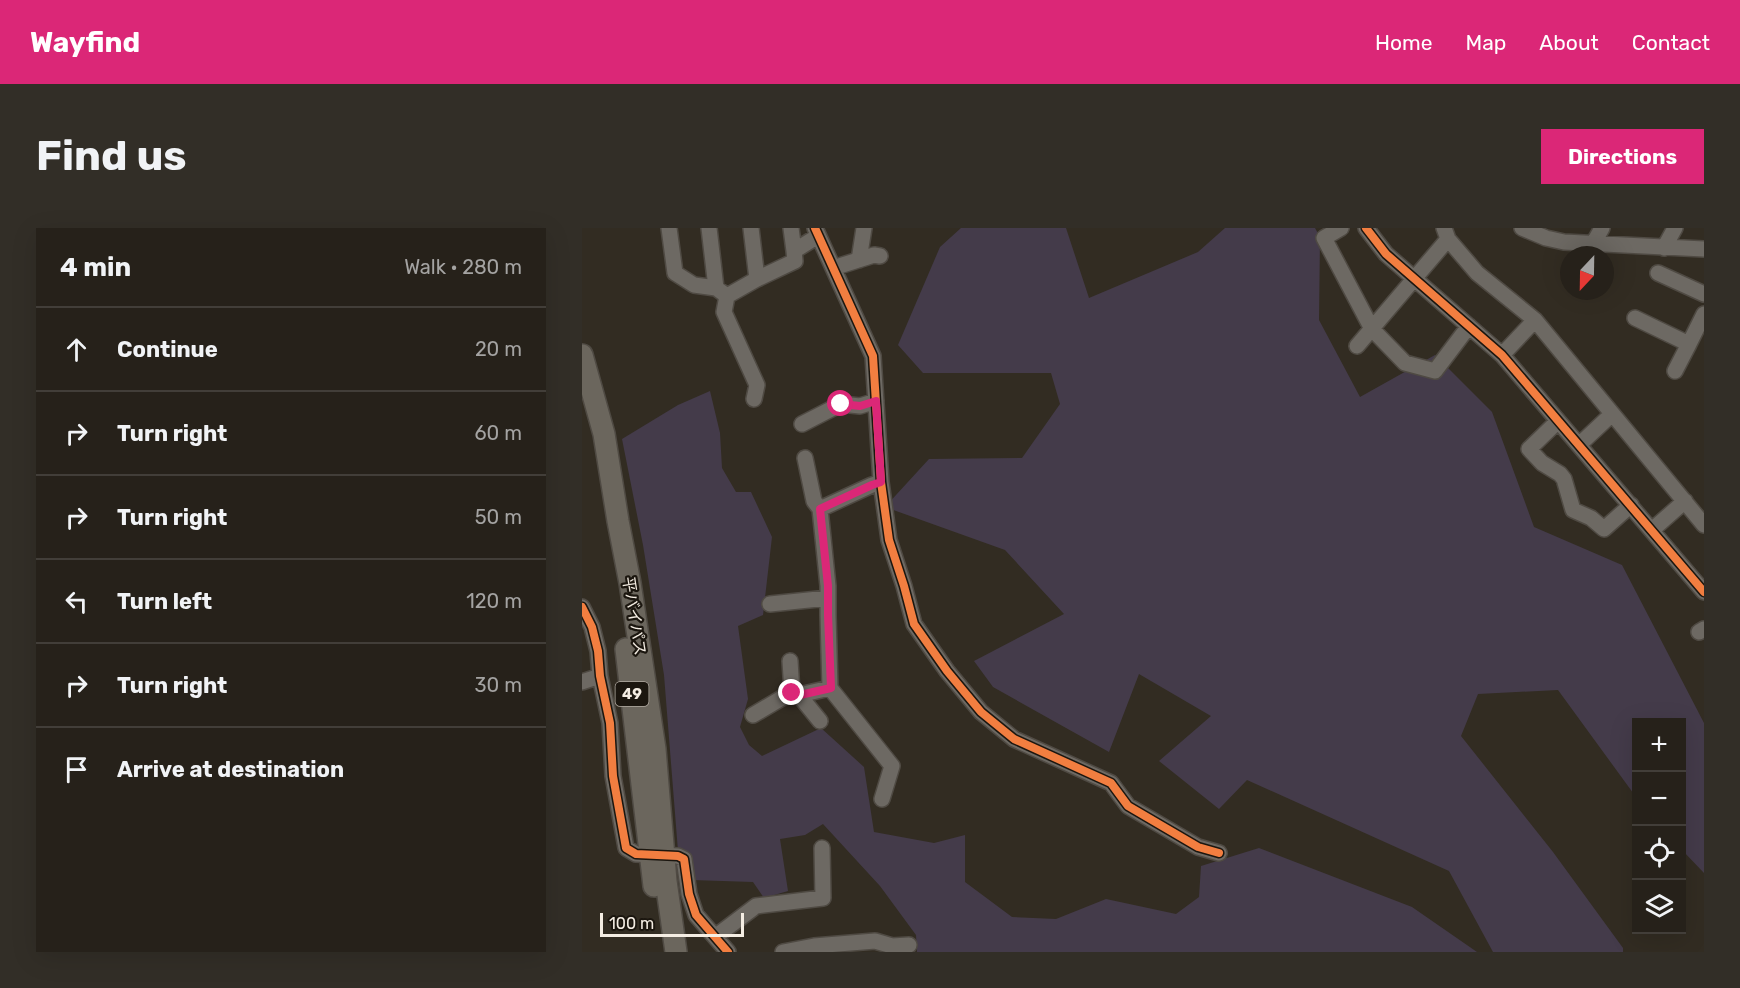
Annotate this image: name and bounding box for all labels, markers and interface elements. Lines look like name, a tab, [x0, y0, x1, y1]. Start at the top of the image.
text: Wayfind	[30, 26, 140, 59]
text: Home	[1375, 30, 1432, 55]
text: Map	[1465, 30, 1506, 55]
text: About	[1539, 30, 1599, 55]
text: Contact	[1632, 30, 1710, 55]
button: Directions	[1541, 129, 1704, 184]
text: Find us	[36, 131, 187, 181]
north arrow	[1560, 246, 1614, 300]
text: 4 min	[60, 252, 131, 283]
text: Walk · 280 m	[404, 255, 522, 279]
icon: ahead	[60, 333, 93, 366]
text: Continue	[117, 336, 218, 363]
text: 20 m	[475, 337, 522, 361]
route start	[827, 390, 853, 416]
icon: right	[60, 417, 93, 450]
text: Turn right	[117, 420, 227, 447]
text: 60 m	[475, 421, 522, 445]
icon: right	[60, 501, 93, 534]
text: Turn right	[117, 504, 227, 531]
text: 50 m	[475, 505, 522, 529]
street label: 平バイパス	[619, 575, 650, 657]
icon: left	[60, 585, 93, 618]
text: Turn left	[117, 588, 212, 615]
text: 120 m	[466, 589, 522, 613]
icon: right	[60, 669, 93, 702]
text: Turn right	[117, 672, 227, 699]
text: 30 m	[475, 673, 522, 697]
route end	[778, 679, 804, 705]
road number: 49	[616, 682, 648, 706]
map controls	[1632, 718, 1686, 934]
button: +	[1632, 718, 1686, 772]
icon: arrive	[60, 753, 93, 786]
text: Arrive at destination	[117, 756, 344, 783]
button: −	[1632, 772, 1686, 826]
button: locate	[1632, 826, 1686, 880]
button: layers	[1632, 880, 1686, 934]
scale bar	[600, 910, 744, 938]
text: 100 m	[609, 914, 654, 933]

